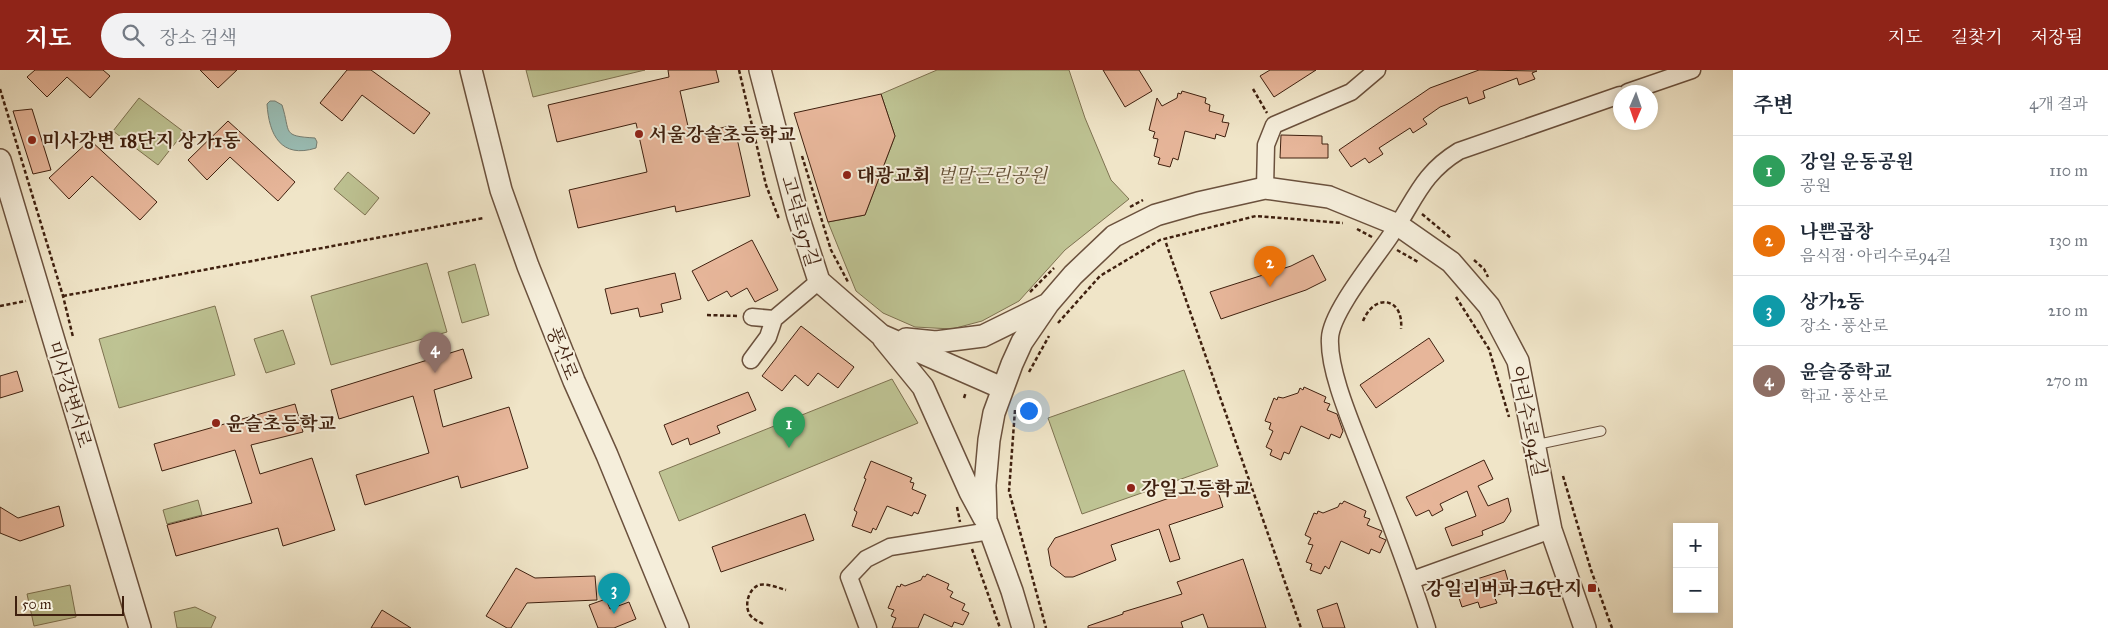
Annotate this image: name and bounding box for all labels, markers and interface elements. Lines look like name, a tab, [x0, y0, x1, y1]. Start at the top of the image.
search box	[101, 13, 451, 58]
icon: search	[119, 21, 147, 49]
text: 지도	[25, 23, 71, 53]
text: 장소 검색	[159, 26, 237, 49]
text: 지도	[1888, 26, 1923, 48]
text: 길찾기	[1951, 26, 2003, 48]
text: 저장됨	[2031, 26, 2083, 48]
north arrow	[1613, 85, 1658, 130]
text: 주변	[1753, 92, 1794, 118]
text: 4개 결과	[2029, 94, 2088, 113]
place label: 서울강솔초등학교	[649, 123, 796, 146]
marker: 서울강솔초등학교	[633, 128, 645, 140]
place label: 미사강변 18단지 상가1동	[42, 129, 240, 152]
marker: 미사강변 18단지 상가1동	[26, 134, 38, 146]
text: 강일 운동공원	[1800, 150, 1914, 173]
text: 1	[1766, 161, 1772, 180]
text: 110 m	[2049, 161, 2088, 180]
place label: 대광교회	[857, 164, 930, 187]
park label: 벌말근린공원	[937, 164, 1049, 187]
marker: 대광교회	[841, 169, 853, 181]
street label: 고덕로97길	[777, 173, 824, 269]
text: 공원	[1800, 176, 1831, 195]
text: 나쁜곱창	[1800, 220, 1873, 243]
text: 2	[1765, 231, 1773, 250]
text: 130 m	[2049, 231, 2088, 250]
pin: 2	[1254, 246, 1286, 287]
text: 음식점 · 아리수로94길	[1800, 246, 1952, 265]
text: 상가2동	[1800, 290, 1864, 313]
text: 3	[1766, 301, 1772, 320]
text: 210 m	[2048, 301, 2088, 320]
text: 장소 · 풍산로	[1800, 316, 1888, 335]
street label: 풍산로	[542, 323, 583, 383]
pin: 4	[419, 332, 451, 373]
street label: 미사강변서로	[42, 338, 97, 450]
text: 윤슬중학교	[1800, 360, 1892, 383]
street label: 아리수로94길	[1506, 364, 1551, 479]
text: 4	[1765, 371, 1773, 390]
text: 270 m	[2046, 371, 2088, 390]
text: 학교 · 풍산로	[1800, 386, 1888, 405]
your location	[1016, 398, 1042, 424]
pin: 1	[773, 407, 805, 448]
place label: 윤슬초등학교	[226, 412, 336, 435]
marker: 윤슬초등학교	[210, 417, 222, 429]
place label: 강일고등학교	[1141, 477, 1251, 500]
marker: 강일고등학교	[1125, 482, 1137, 494]
map controls	[1673, 523, 1718, 613]
button: +	[1673, 523, 1718, 568]
button: −	[1673, 568, 1718, 613]
pin: 3	[598, 573, 630, 614]
place label: 강일리버파크6단지	[1425, 577, 1582, 600]
marker: 강일리버파크6단지	[1586, 582, 1598, 594]
scale bar	[15, 593, 124, 616]
text: 50 m	[22, 596, 51, 613]

